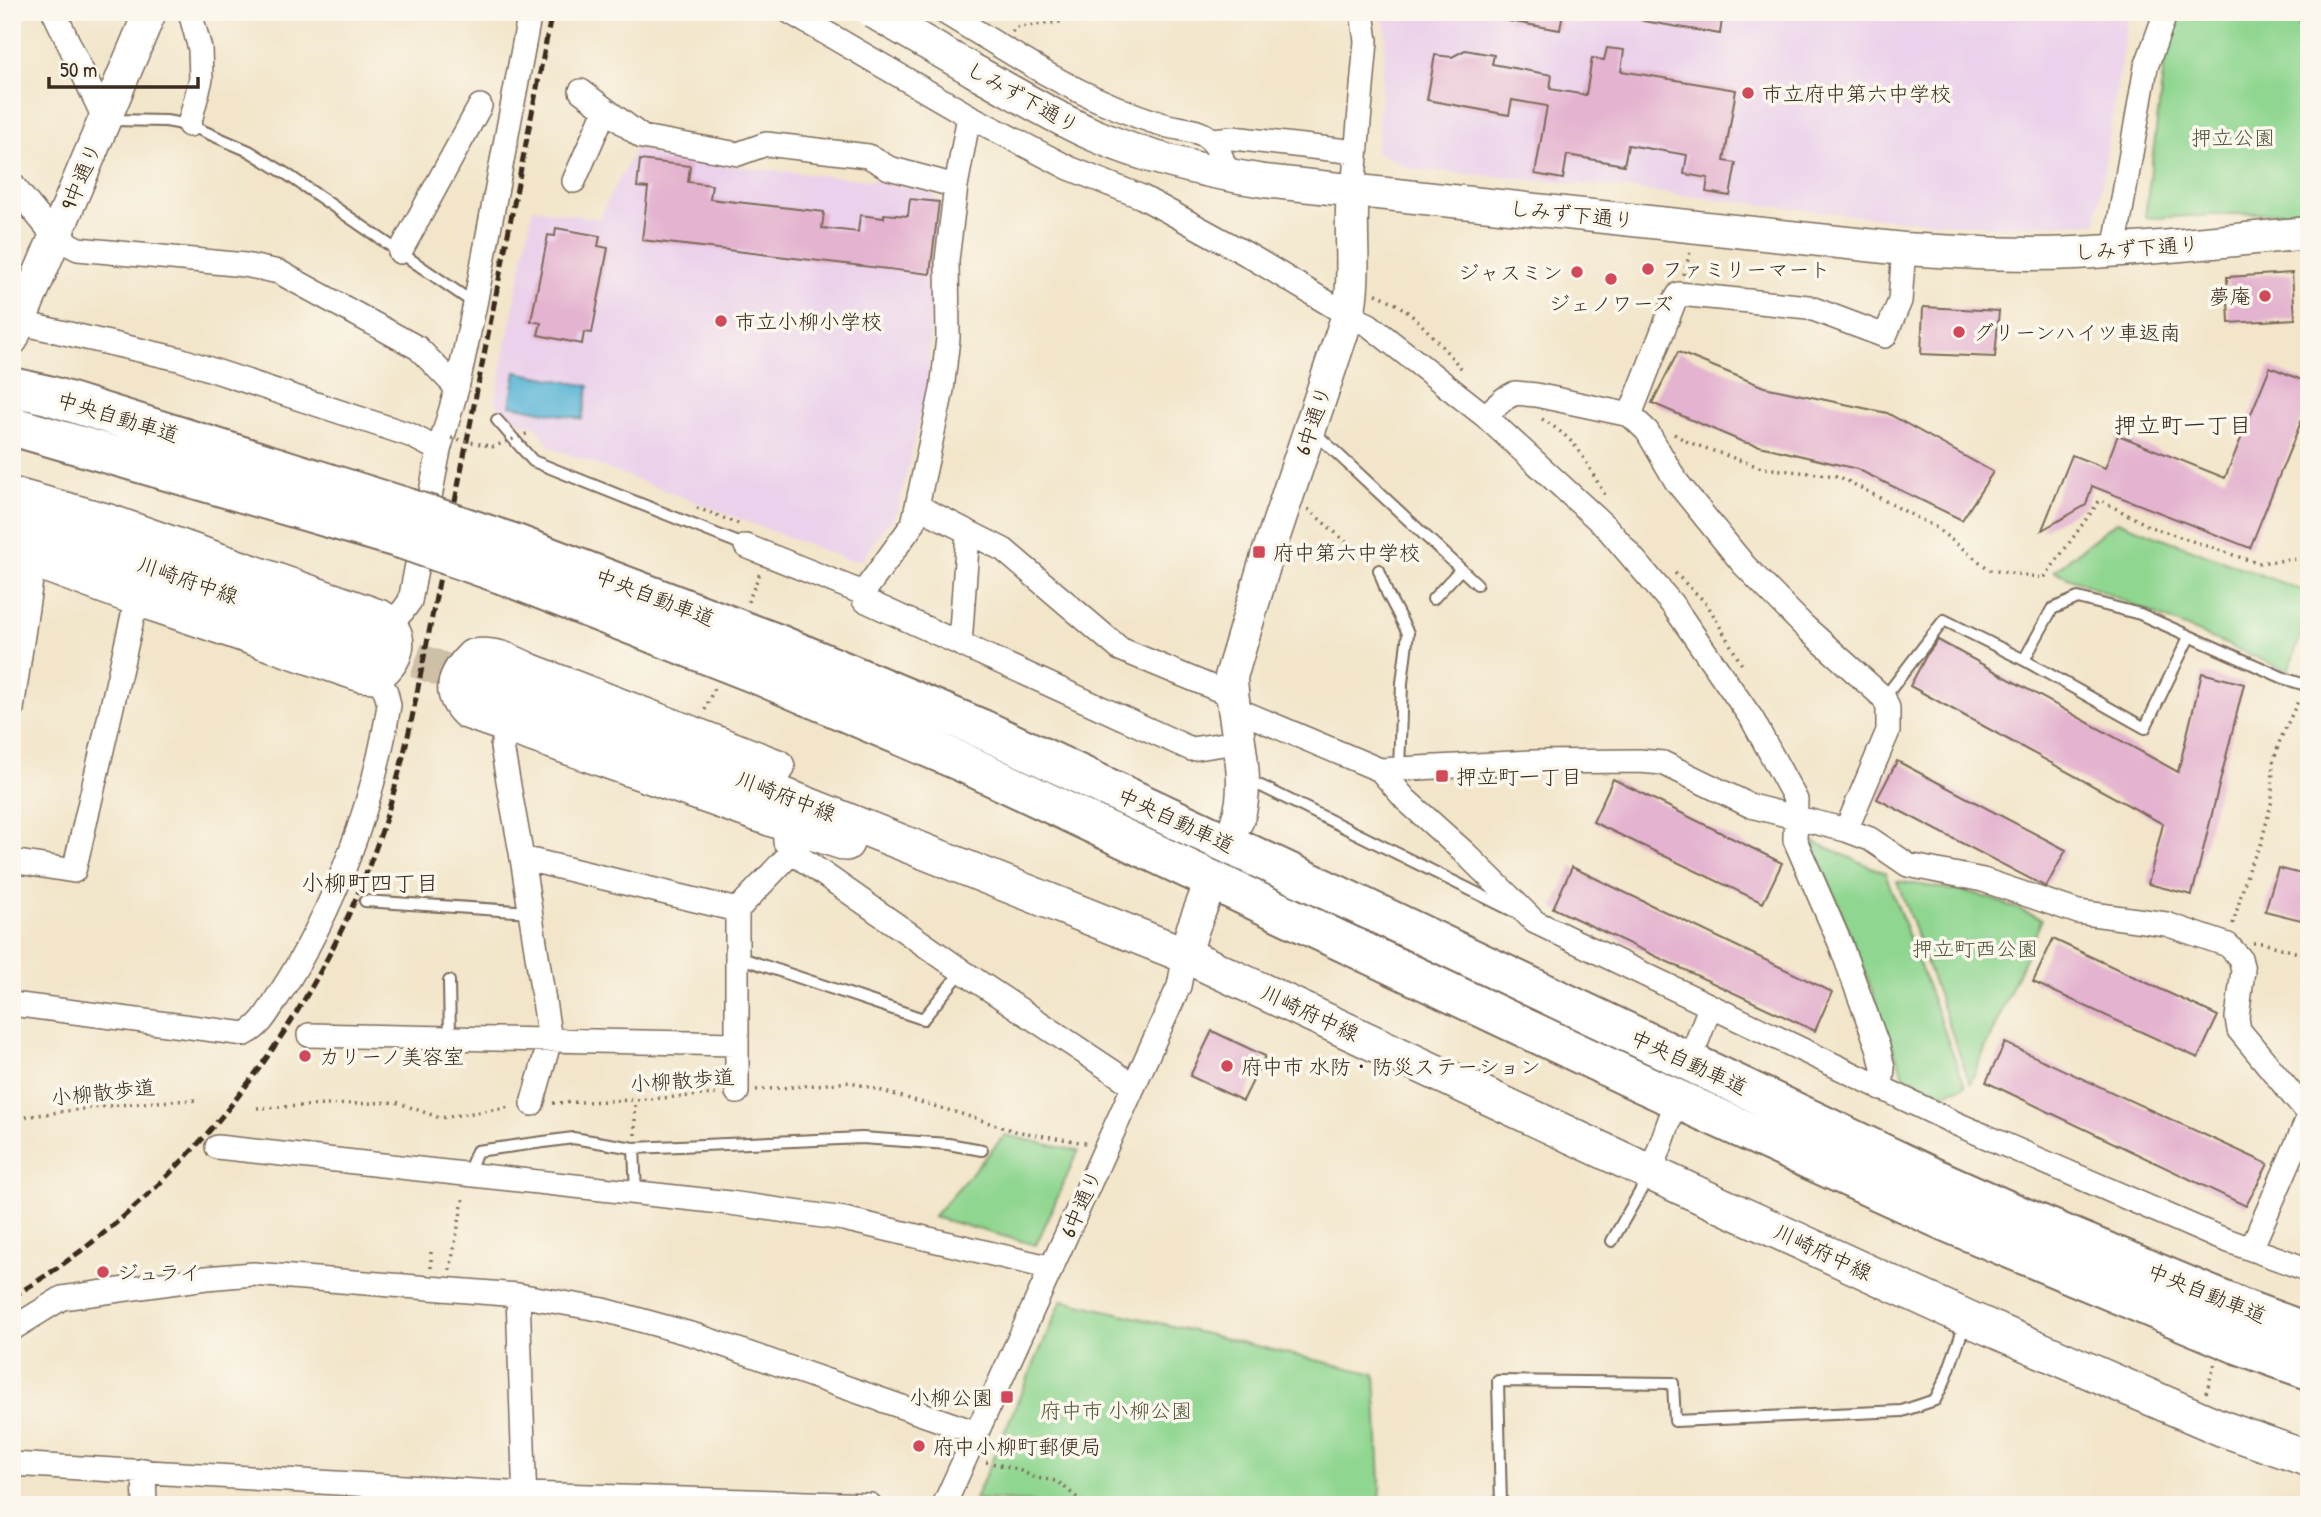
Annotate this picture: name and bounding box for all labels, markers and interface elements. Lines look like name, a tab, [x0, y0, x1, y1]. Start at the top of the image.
scale bar	[49, 46, 198, 90]
street label: しみず下通り	[961, 54, 1085, 140]
text: 50 m	[60, 55, 97, 84]
place label: 市立府中第六中学校	[1762, 79, 1951, 108]
marker: 市立府中第六中学校	[1740, 85, 1756, 101]
park label: 押立公園	[2191, 123, 2275, 152]
street label: 9中通り	[54, 138, 108, 214]
street label: しみず下通り	[1508, 193, 1636, 235]
street label: しみず下通り	[2074, 229, 2200, 267]
place label: ファミリーマート	[1662, 255, 1830, 284]
place label: ジャスミン	[1458, 258, 1563, 287]
marker: ファミリーマート	[1640, 261, 1656, 277]
marker: ジャスミン	[1569, 264, 1585, 280]
marker: ジェノワーズ	[1603, 271, 1619, 287]
place label: 夢庵	[2209, 282, 2251, 311]
marker: 夢庵	[2257, 288, 2273, 304]
place label: ジェノワーズ	[1549, 289, 1673, 318]
place label: 市立小柳小学校	[735, 307, 882, 336]
marker: 市立小柳小学校	[713, 313, 729, 329]
place label: グリーンハイツ車返南	[1973, 318, 2181, 347]
marker: グリーンハイツ車返南	[1951, 324, 1967, 340]
street label: 6中通り	[1288, 382, 1338, 458]
street label: 中央自動車道	[54, 385, 182, 449]
district label: 押立町一丁目	[2114, 409, 2252, 440]
place label: 府中第六中学校	[1273, 538, 1420, 567]
marker: 府中第六中学校	[1251, 544, 1267, 560]
street label: 川崎府中線	[134, 549, 242, 611]
street label: 中央自動車道	[591, 561, 719, 633]
place label: 押立町一丁目	[1456, 762, 1582, 791]
street label: 川崎府中線	[732, 764, 840, 828]
marker: 押立町一丁目	[1434, 768, 1450, 784]
street label: 中央自動車道	[1113, 780, 1239, 860]
district label: 小柳町四丁目	[301, 867, 439, 898]
park label: 押立町西公園	[1912, 934, 2038, 963]
street label: 川崎府中線	[1256, 978, 1364, 1048]
street label: 中央自動車道	[1626, 1022, 1752, 1102]
place label: カリーノ美容室	[319, 1042, 464, 1071]
marker: カリーノ美容室	[297, 1048, 313, 1064]
place label: 府中市 水防・防災ステーション	[1241, 1052, 1541, 1081]
marker: 府中市 水防・防災ステーション	[1219, 1058, 1235, 1074]
street label: 小柳散歩道	[629, 1062, 735, 1098]
street label: 小柳散歩道	[49, 1072, 157, 1112]
street label: 6中通り	[1053, 1164, 1109, 1242]
street label: 川崎府中線	[1769, 1217, 1877, 1287]
street label: 中央自動車道	[2143, 1256, 2271, 1330]
place label: ジュライ	[117, 1258, 200, 1287]
marker: ジュライ	[95, 1264, 111, 1280]
place label: 小柳公園	[909, 1383, 993, 1412]
marker: 小柳公園	[999, 1389, 1015, 1405]
park label: 府中市 小柳公園	[1040, 1396, 1192, 1425]
place label: 府中小柳町郵便局	[933, 1432, 1101, 1461]
marker: 府中小柳町郵便局	[911, 1438, 927, 1454]

